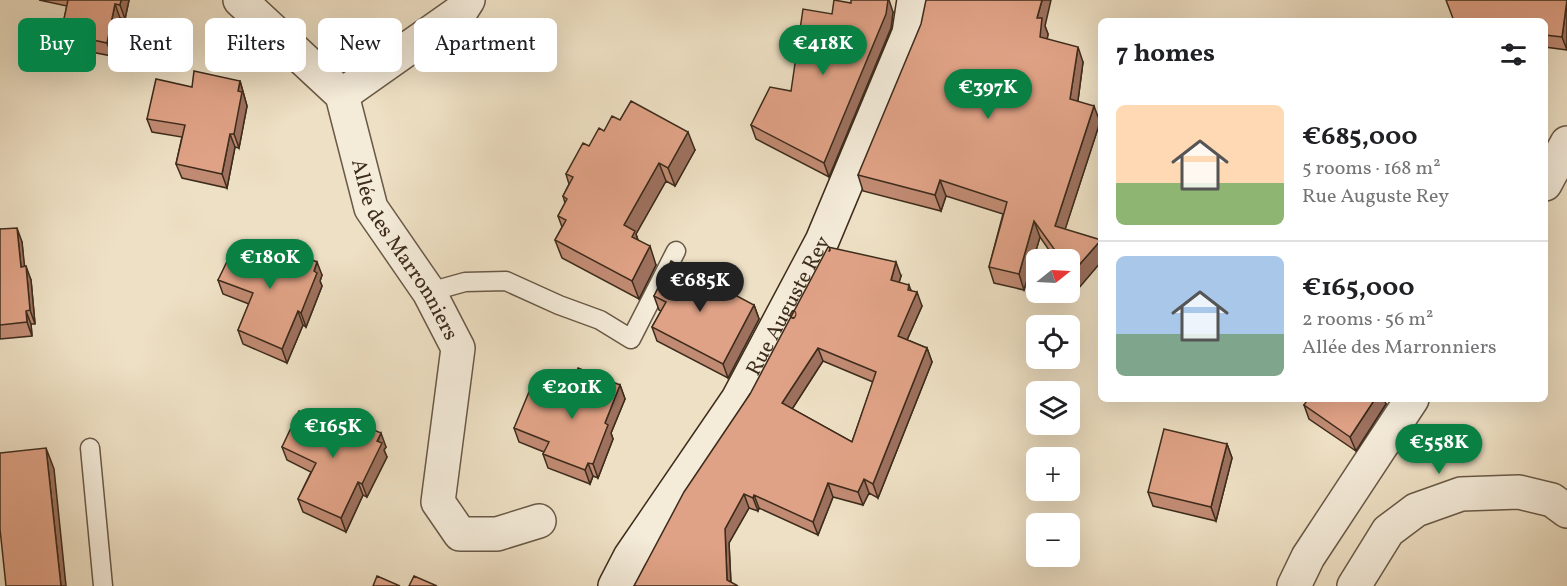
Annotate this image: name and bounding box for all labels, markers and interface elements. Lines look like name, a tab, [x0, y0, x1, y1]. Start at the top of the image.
chip: Buy	[18, 18, 96, 72]
chip: Rent	[108, 18, 193, 72]
chip: Filters	[205, 18, 306, 72]
chip: New	[318, 18, 402, 72]
chip: Apartment	[414, 18, 557, 72]
pin: €418K	[781, 25, 865, 76]
text: €418K	[793, 30, 853, 58]
text: 7 homes	[1116, 36, 1215, 72]
icon: filters	[1497, 38, 1530, 71]
pin: €397K	[946, 69, 1030, 120]
text: €397K	[958, 74, 1018, 102]
text: €685,000	[1302, 119, 1418, 155]
icon: home	[1164, 129, 1236, 201]
text: 5 rooms · 168 m²	[1302, 155, 1441, 183]
street label: Allée des Marronniers	[343, 156, 465, 346]
text: Rue Auguste Rey	[1302, 183, 1449, 211]
street label: Rue Auguste Rey	[740, 231, 838, 381]
pin: €180K	[228, 239, 312, 290]
text: €180K	[240, 244, 300, 272]
north arrow	[1026, 249, 1080, 303]
map controls	[1026, 249, 1080, 567]
pin: €685K	[658, 262, 742, 313]
text: €685K	[670, 267, 730, 295]
text: €165,000	[1302, 270, 1414, 306]
icon: home	[1164, 280, 1236, 352]
text: 2 rooms · 56 m²	[1302, 306, 1433, 334]
button: locate	[1026, 315, 1080, 369]
text: Allée des Marronniers	[1302, 334, 1497, 362]
pin: €201K	[530, 369, 614, 420]
text: €201K	[542, 374, 602, 402]
button: layers	[1026, 381, 1080, 435]
pin: €165K	[291, 408, 375, 459]
text: €165K	[304, 413, 362, 441]
pin: €558K	[1397, 424, 1481, 475]
text: €558K	[1409, 429, 1469, 457]
button: +	[1026, 447, 1080, 501]
button: −	[1026, 513, 1080, 567]

